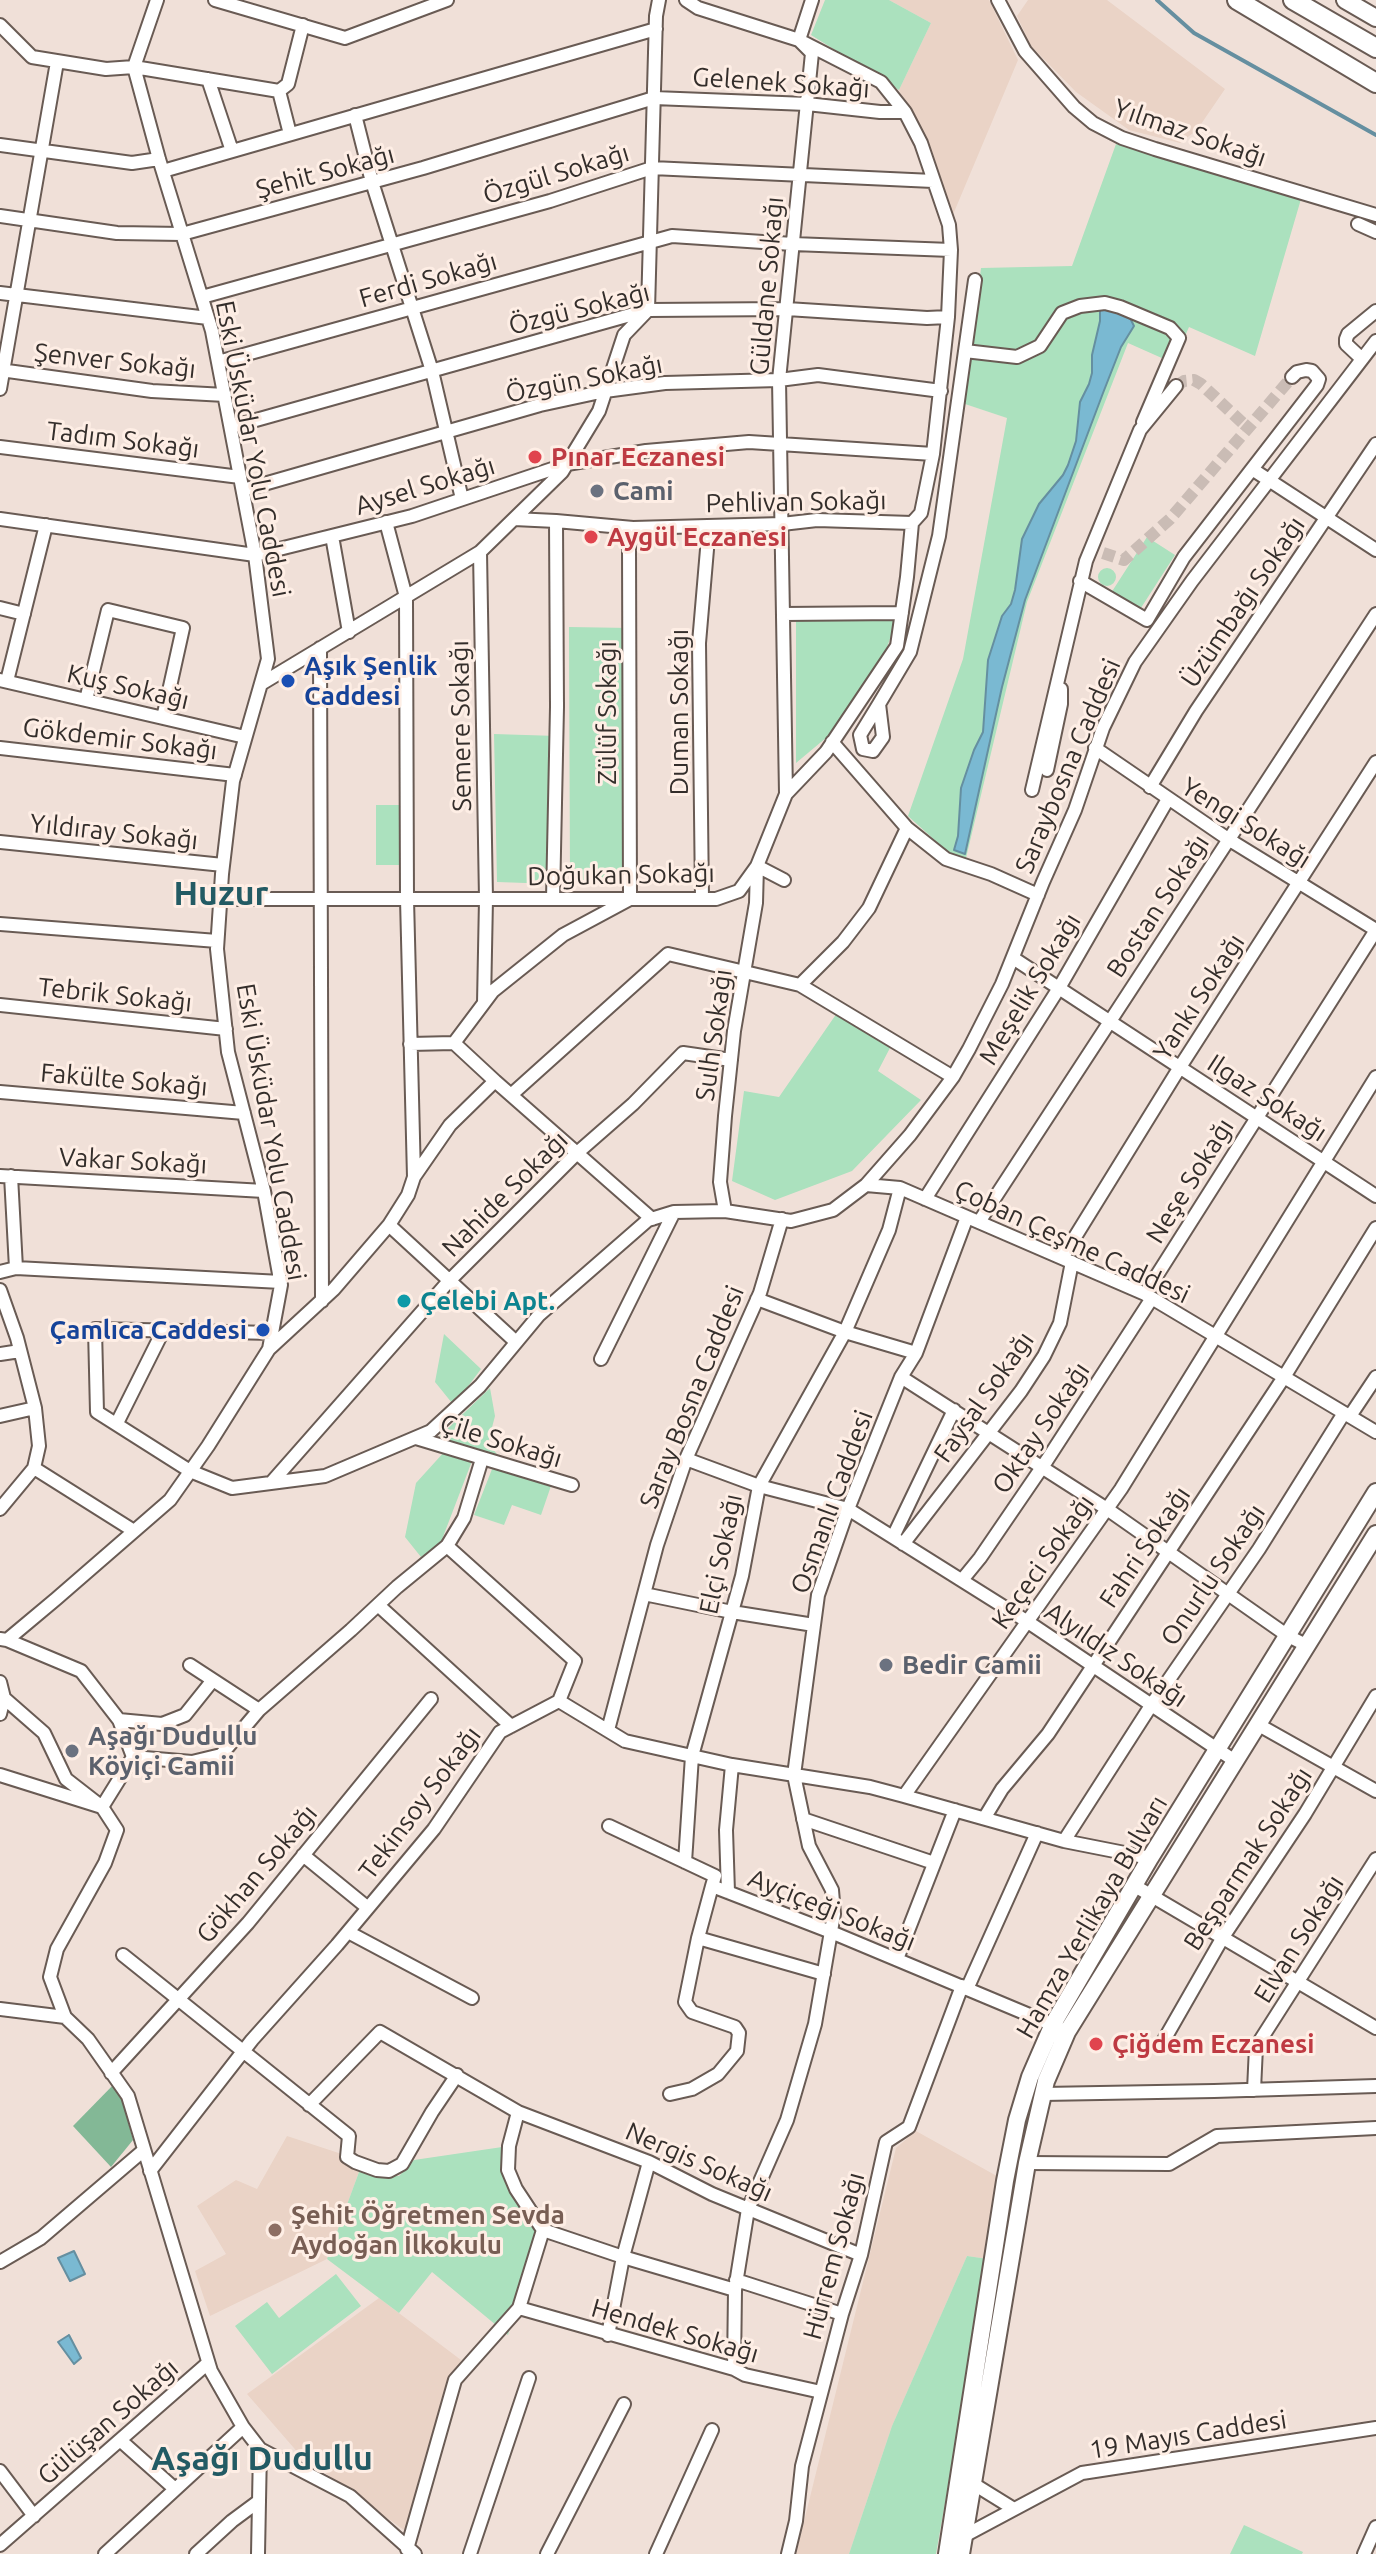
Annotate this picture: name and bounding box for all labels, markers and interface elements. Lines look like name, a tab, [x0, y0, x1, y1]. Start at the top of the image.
street label: Gelenek Sokağı	[691, 61, 871, 105]
street label: Yılmaz Sokağı	[1110, 92, 1270, 174]
street label: Özgül Sokağı	[479, 137, 633, 211]
street label: Şehit Sokağı	[252, 139, 398, 205]
street label: Güldane Sokağı	[744, 195, 790, 377]
street label: Ferdi Sokağı	[356, 245, 500, 315]
street label: Özgü Sokağı	[505, 276, 653, 342]
street label: Eski Üsküdar Yolu Caddesi	[209, 298, 297, 600]
street label: Şenver Sokağı	[33, 337, 197, 385]
street label: Özgün Sokağı	[503, 349, 665, 409]
street label: Tadım Sokağı	[45, 415, 201, 465]
place label: Pınar Eczanesi	[551, 441, 725, 473]
marker: Pınar Eczanesi	[526, 448, 544, 466]
street label: Aysel Sokağı	[351, 450, 499, 522]
place label: Cami	[613, 475, 674, 507]
marker: Cami	[588, 482, 606, 500]
street label: Pehlivan Sokağı	[705, 485, 887, 519]
street label: Üzümbağı Sokağı	[1174, 511, 1312, 693]
place label: Aygül Eczanesi	[607, 521, 787, 553]
marker: Aygül Eczanesi	[582, 528, 600, 546]
street label: Duman Sokağı	[663, 629, 695, 795]
street label: Semere Sokağı	[444, 640, 478, 812]
street label: Zülüf Sokağı	[591, 641, 623, 785]
place label: Aşık Şenlik Caddesi	[304, 650, 437, 712]
street label: Saraybosna Caddesi	[1009, 654, 1127, 878]
street label: Kuş Sokağı	[64, 658, 192, 716]
marker: Aşık Şenlik Caddesi	[279, 672, 297, 690]
street label: Gökdemir Sokağı	[21, 712, 219, 766]
street label: Yengi Sokağı	[1175, 771, 1317, 875]
street label: Yıldıray Sokağı	[28, 808, 200, 856]
street label: Bostan Sokağı	[1100, 829, 1216, 983]
street label: Doğukan Sokağı	[527, 858, 715, 892]
district label: Huzur	[173, 874, 269, 914]
street label: Meşelik Sokağı	[972, 908, 1088, 1070]
street label: Yankı Sokağı	[1147, 928, 1251, 1066]
street label: Sulh Sokağı	[689, 967, 739, 1103]
street label: Tebrik Sokağı	[36, 971, 194, 1019]
street label: Eski Üsküdar Yolu Caddesi	[229, 981, 313, 1283]
street label: Ilgaz Sokağı	[1201, 1048, 1333, 1148]
street label: Fakülte Sokağı	[39, 1057, 209, 1103]
street label: Neşe Sokağı	[1139, 1113, 1241, 1249]
street label: Nahide Sokağı	[436, 1125, 574, 1263]
street label: Vakar Sokağı	[58, 1142, 208, 1180]
street label: Çoban Çeşme Caddesi	[949, 1174, 1195, 1310]
street label: Saray Bosna Caddesi	[633, 1281, 751, 1513]
place label: Çelebi Apt.	[420, 1285, 555, 1317]
marker: Çelebi Apt.	[395, 1292, 413, 1310]
place label: Çamlıca Caddesi	[49, 1314, 247, 1346]
marker: Çamlıca Caddesi	[254, 1321, 272, 1339]
street label: Faysal Sokağı	[927, 1326, 1041, 1468]
street label: Oktay Sokağı	[986, 1356, 1096, 1500]
street label: Osmanlı Caddesi	[784, 1406, 880, 1598]
street label: Çile Sokağı	[436, 1408, 566, 1474]
street label: Fahri Sokağı	[1093, 1480, 1197, 1614]
street label: Keçeci Sokağı	[985, 1489, 1101, 1635]
street label: Elçi Sokağı	[693, 1491, 749, 1617]
street label: Onurlu Sokağı	[1154, 1498, 1272, 1652]
street label: Alyıldız Sokağı	[1039, 1596, 1193, 1714]
place label: Bedir Camii	[902, 1649, 1042, 1681]
marker: Bedir Camii	[877, 1656, 895, 1674]
place label: Aşağı Dudullu Köyiçi Camii	[88, 1720, 258, 1782]
street label: Tekinsoy Sokağı	[352, 1720, 488, 1886]
marker: Aşağı Dudullu Köyiçi Camii	[63, 1742, 81, 1760]
street label: Beşparmak Sokağı	[1177, 1762, 1319, 1956]
street label: Hamza Yerlikaya Bulvarı	[1010, 1790, 1174, 2044]
street label: Gökhan Sokağı	[190, 1798, 324, 1950]
street label: Ayçiçeği Sokağı	[744, 1862, 920, 1958]
street label: Elvan Sokağı	[1247, 1869, 1351, 2009]
place label: Çiğdem Eczanesi	[1112, 2028, 1315, 2060]
marker: Çiğdem Eczanesi	[1087, 2035, 1105, 2053]
street label: Nergis Sokağı	[621, 2116, 777, 2208]
street label: Hürrem Sokağı	[797, 2169, 871, 2343]
place label: Şehit Öğretmen Sevda Aydoğan İlkokulu	[291, 2199, 565, 2260]
marker: Şehit Öğretmen Sevda Aydoğan İlkokulu	[266, 2221, 284, 2239]
street label: Hendek Sokağı	[588, 2292, 762, 2370]
street label: Gülüşan Sokağı	[31, 2353, 185, 2491]
street label: 19 Mayıs Caddesi	[1087, 2404, 1289, 2466]
district label: Aşağı Dudullu	[151, 2439, 373, 2479]

